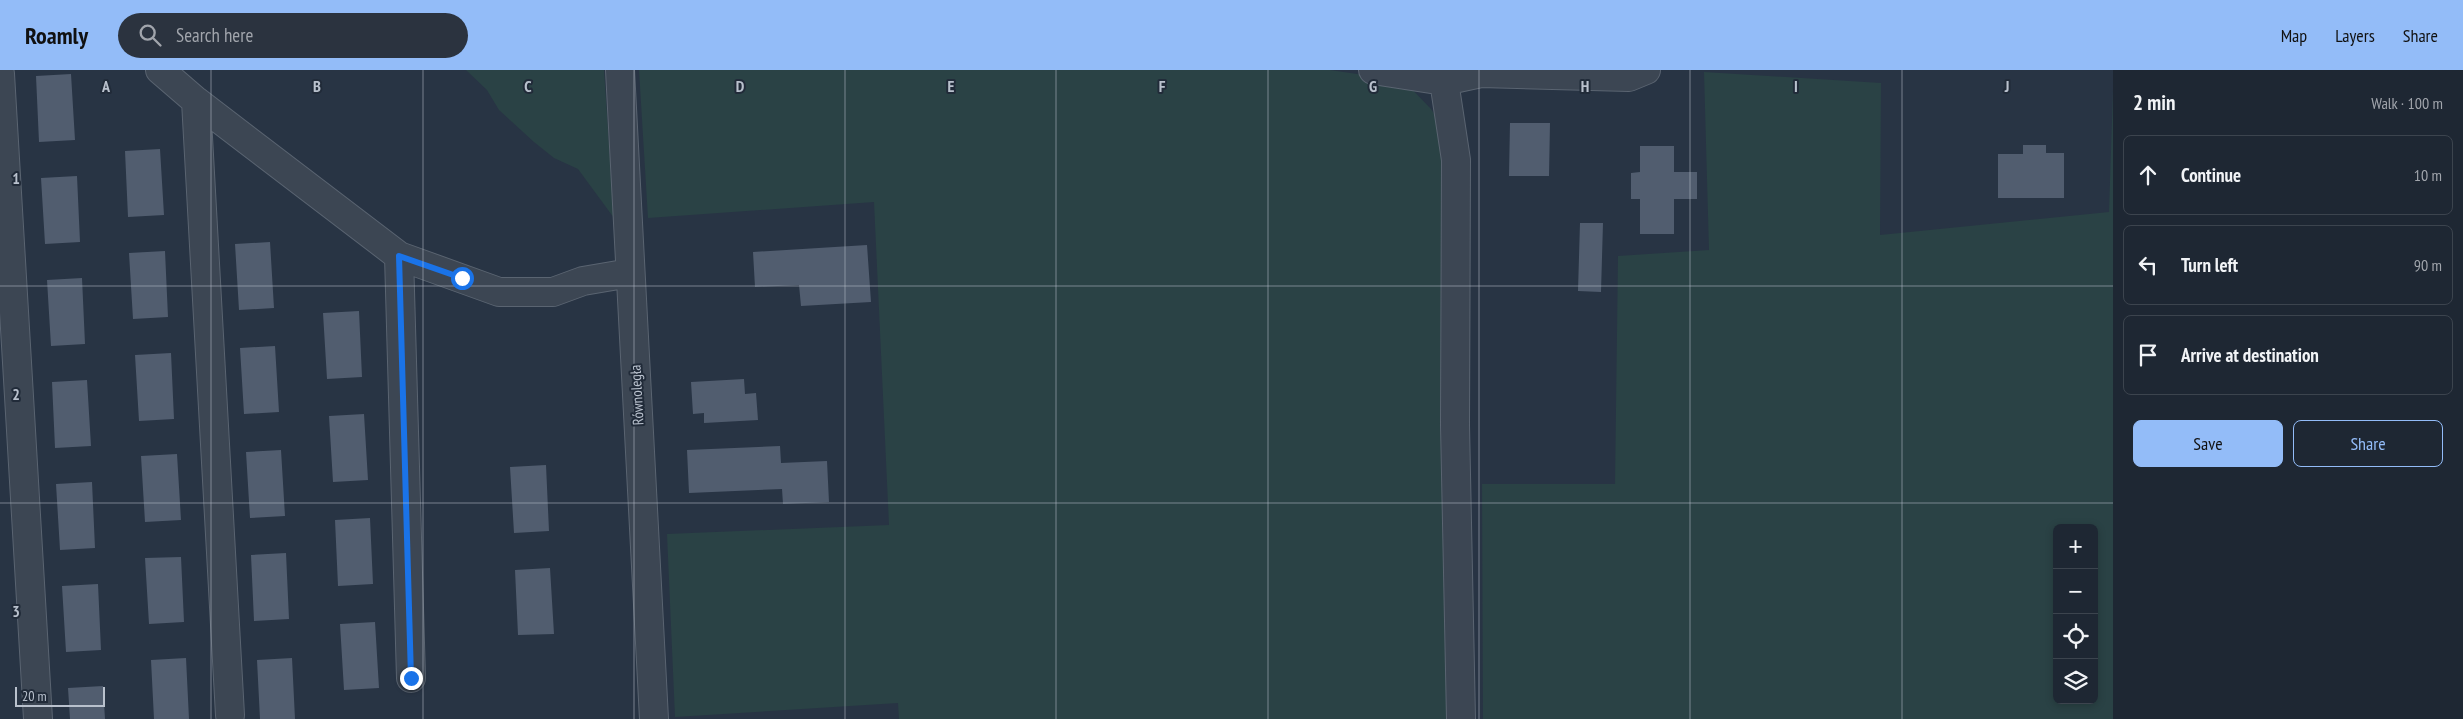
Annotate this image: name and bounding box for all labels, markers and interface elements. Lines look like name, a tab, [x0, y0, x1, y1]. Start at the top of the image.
search box	[118, 13, 468, 58]
text: Roamly	[25, 20, 88, 51]
icon: search	[136, 21, 164, 49]
text: Search here	[176, 23, 253, 47]
text: Map	[2281, 24, 2307, 47]
text: Layers	[2335, 24, 2375, 47]
text: Share	[2403, 24, 2438, 47]
text: A	[101, 76, 111, 96]
text: B	[313, 76, 321, 96]
text: C	[524, 76, 532, 96]
text: D	[736, 76, 745, 96]
text: E	[948, 76, 955, 96]
text: F	[1159, 76, 1166, 96]
text: G	[1369, 76, 1377, 96]
text: H	[1581, 76, 1589, 96]
text: I	[1794, 76, 1798, 96]
text: J	[2004, 76, 2009, 96]
text: 2 min	[2133, 89, 2175, 116]
text: Walk · 100 m	[2371, 93, 2443, 113]
icon: ahead	[2134, 161, 2162, 189]
text: Continue	[2181, 163, 2241, 187]
text: 10 m	[2414, 165, 2442, 185]
text: 1	[12, 168, 20, 188]
icon: left	[2134, 251, 2162, 279]
text: Turn left	[2181, 253, 2238, 277]
text: 90 m	[2414, 255, 2442, 275]
route start	[451, 267, 474, 290]
icon: arrive	[2134, 341, 2162, 369]
text: Arrive at destination	[2181, 343, 2319, 367]
street label: Równoległa	[625, 364, 648, 426]
text: 2	[12, 384, 20, 404]
button: Save	[2133, 420, 2283, 467]
button: Share	[2293, 420, 2443, 467]
map controls	[2053, 524, 2098, 704]
button: +	[2053, 524, 2098, 569]
button: −	[2053, 569, 2098, 614]
text: 3	[12, 601, 20, 621]
button: locate	[2053, 614, 2098, 659]
button: layers	[2053, 659, 2098, 704]
route end	[400, 667, 423, 690]
scale bar	[15, 684, 105, 707]
text: 20 m	[22, 687, 47, 705]

